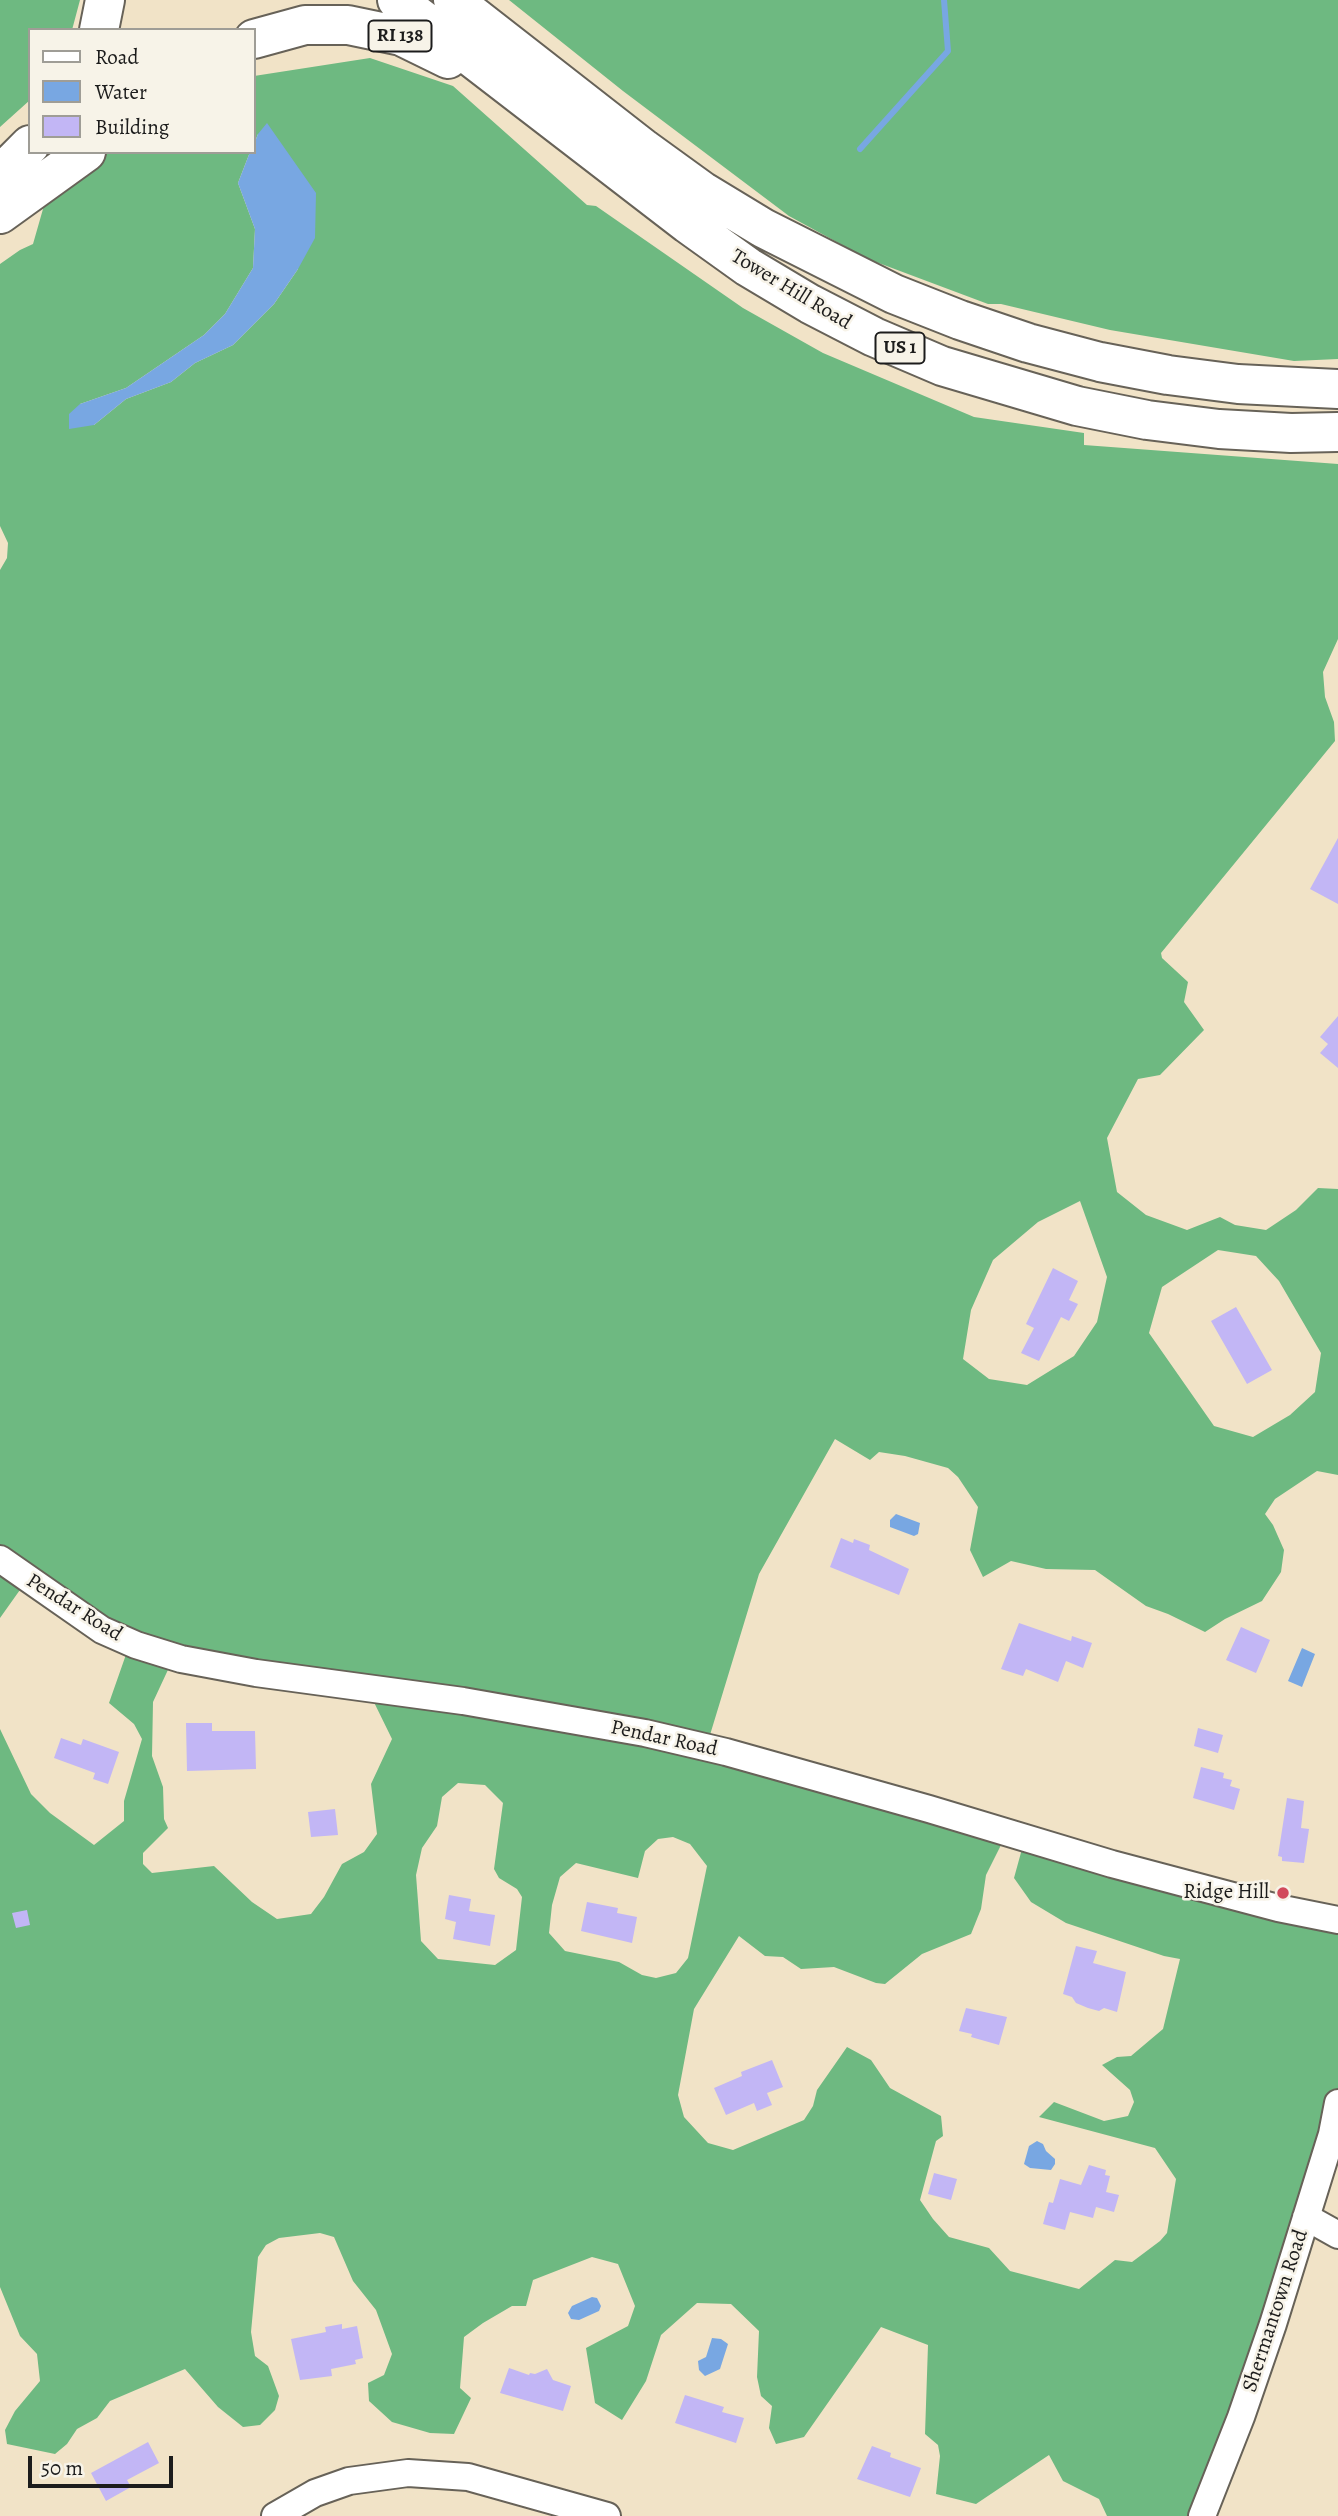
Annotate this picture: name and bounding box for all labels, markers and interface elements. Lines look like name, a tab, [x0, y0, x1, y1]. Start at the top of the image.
road number: RI 138	[368, 20, 432, 52]
legend	[28, 28, 256, 154]
text: Road	[95, 43, 139, 71]
text: Water	[95, 78, 147, 106]
text: Building	[95, 113, 169, 141]
street label: Tower Hill Road	[726, 244, 856, 336]
road number: US 1	[876, 332, 925, 364]
street label: Pendar Road	[21, 1569, 127, 1647]
street label: Pendar Road	[608, 1715, 720, 1763]
place label: Ridge Hill	[1183, 1880, 1269, 1906]
marker: Ridge Hill	[1275, 1885, 1291, 1901]
street label: Shermantown Road	[1238, 2226, 1314, 2396]
scale bar	[32, 2442, 177, 2486]
text: 50 m	[41, 2454, 83, 2482]

